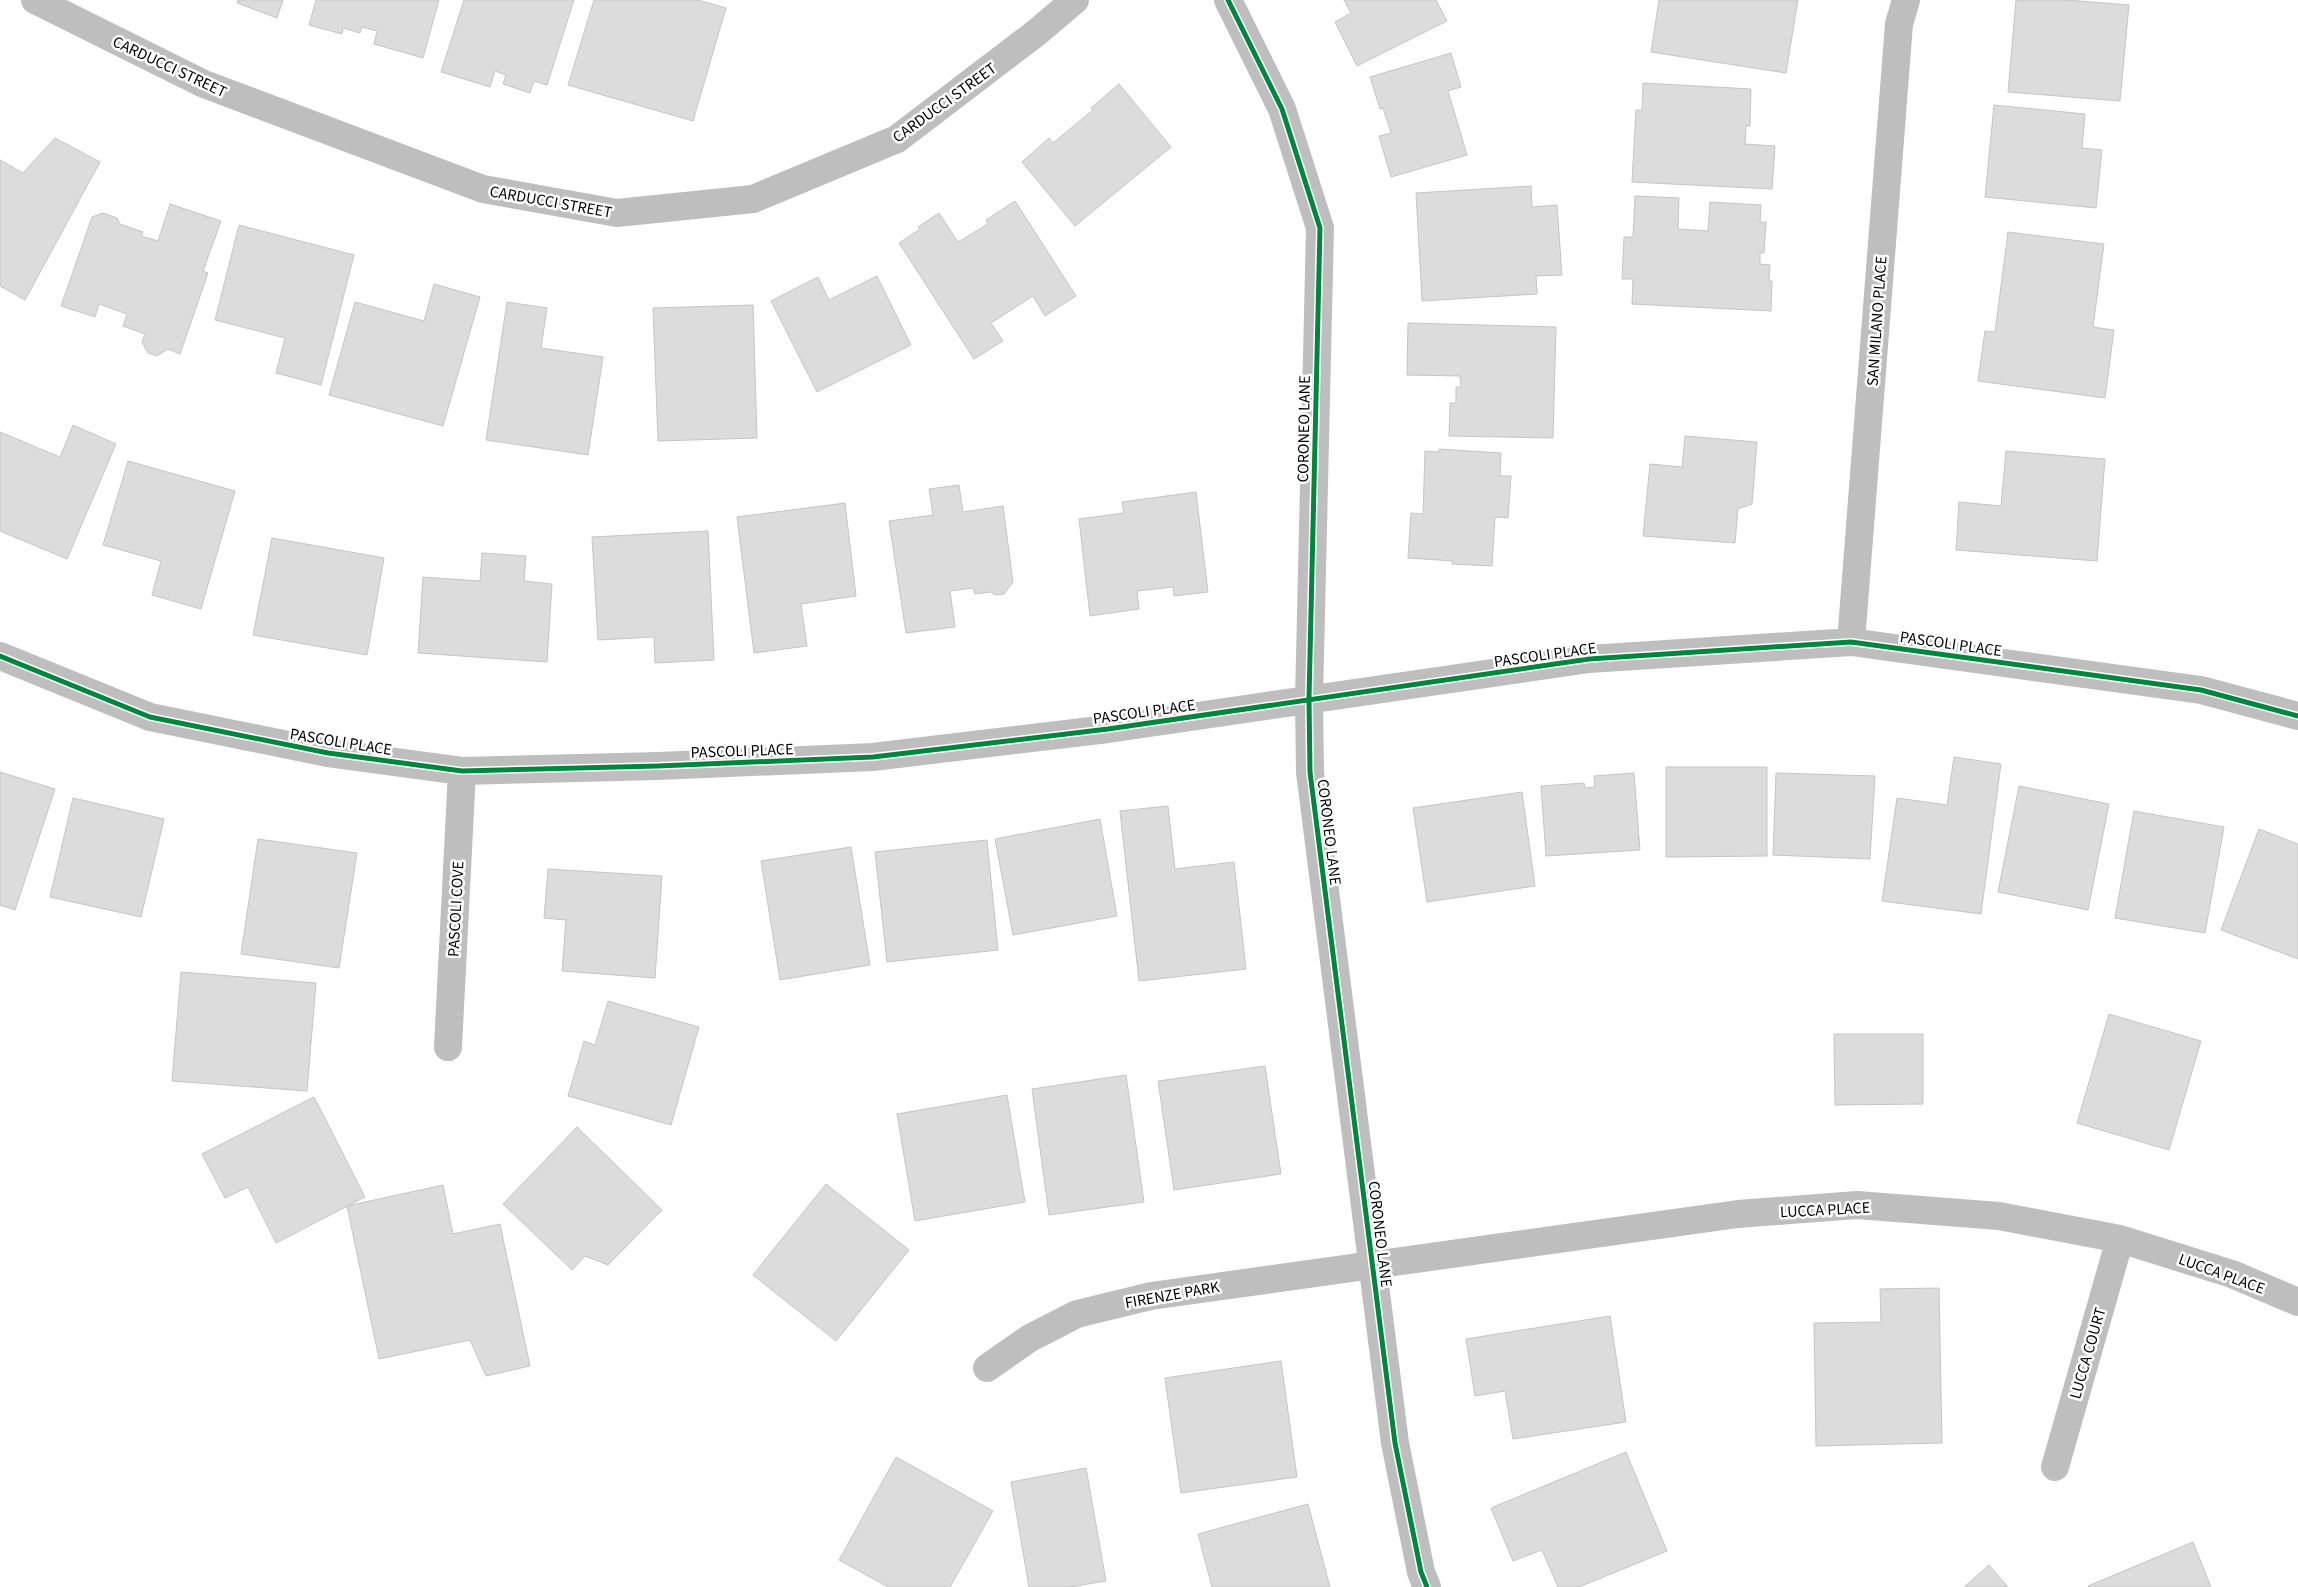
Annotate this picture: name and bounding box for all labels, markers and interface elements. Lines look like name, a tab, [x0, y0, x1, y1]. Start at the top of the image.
street label: CARDUCCI STREET	[109, 31, 231, 103]
street label: CARDUCCI STREET	[888, 57, 1001, 148]
street label: CARDUCCI STREET	[488, 180, 614, 224]
street label: SAN MILANO PLACE	[1861, 255, 1893, 387]
street label: CORONEO LANE	[1292, 375, 1316, 483]
street label: PASCOLI PLACE	[1898, 626, 2003, 662]
street label: PASCOLI PLACE	[1493, 637, 1598, 673]
street label: PASCOLI PLACE	[1092, 694, 1197, 730]
street label: PASCOLI PLACE	[288, 723, 393, 761]
street label: PASCOLI PLACE	[690, 738, 794, 764]
street label: CORONEO LANE	[1312, 778, 1346, 887]
street label: PASCOLI COVE	[443, 861, 469, 957]
street label: CORONEO LANE	[1363, 1180, 1397, 1289]
street label: LUCCA PLACE	[1779, 1197, 1871, 1223]
street label: LUCCA PLACE	[2175, 1248, 2268, 1300]
street label: FIRENZE PARK	[1123, 1276, 1222, 1314]
street label: LUCCA COURT	[2064, 1304, 2112, 1402]

